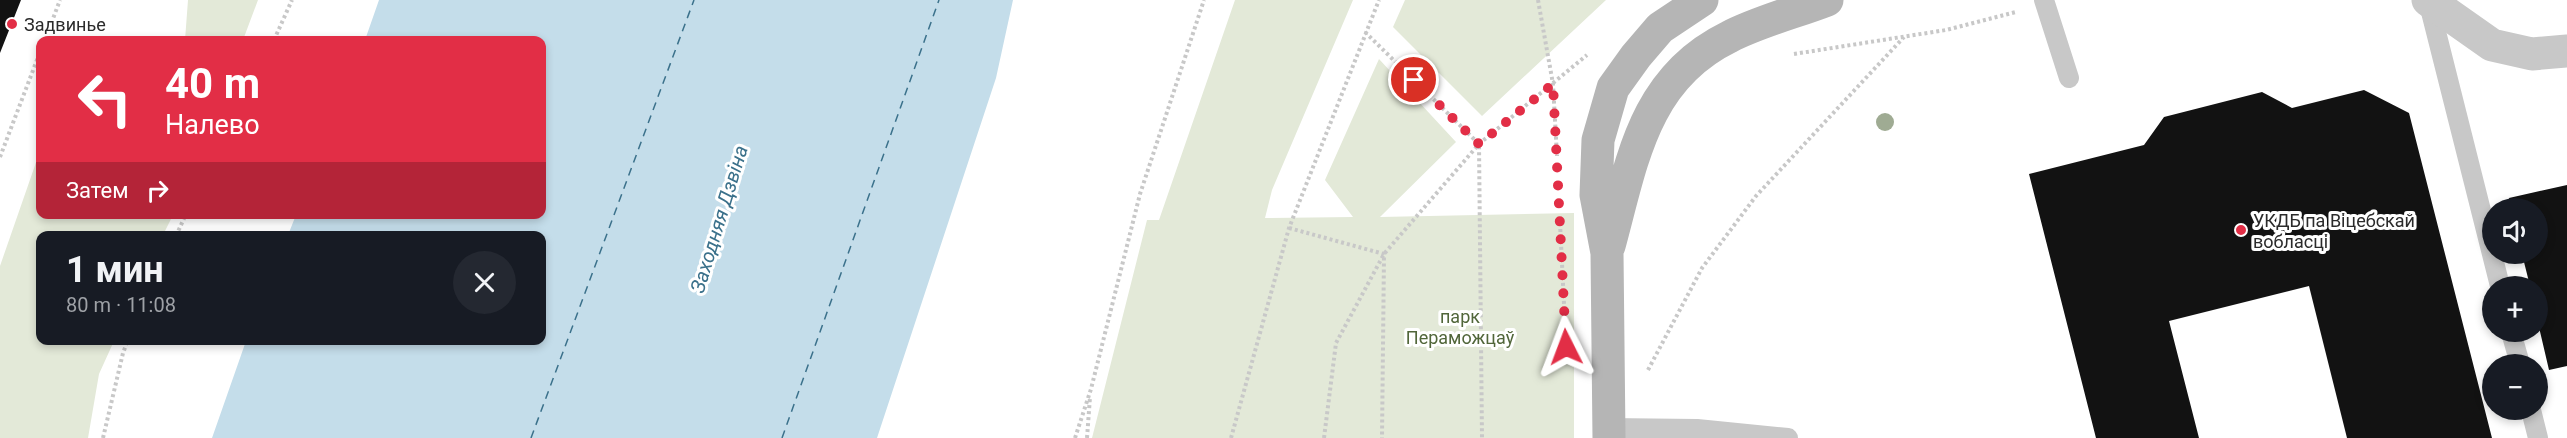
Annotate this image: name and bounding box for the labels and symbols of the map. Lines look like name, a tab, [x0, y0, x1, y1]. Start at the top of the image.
place label: Задвинье	[24, 14, 106, 35]
marker: Задвинье	[5, 17, 19, 31]
pin	[1388, 54, 1439, 105]
water label: Заходняя Дзвіна	[685, 142, 753, 296]
place label: УКДБ па Віцебскай вобласці	[2253, 210, 2415, 252]
marker: УКДБ па Віцебскай вобласці	[2234, 223, 2248, 237]
park label: парк Пераможцаў	[1406, 306, 1515, 348]
position arrow	[1534, 315, 1598, 379]

